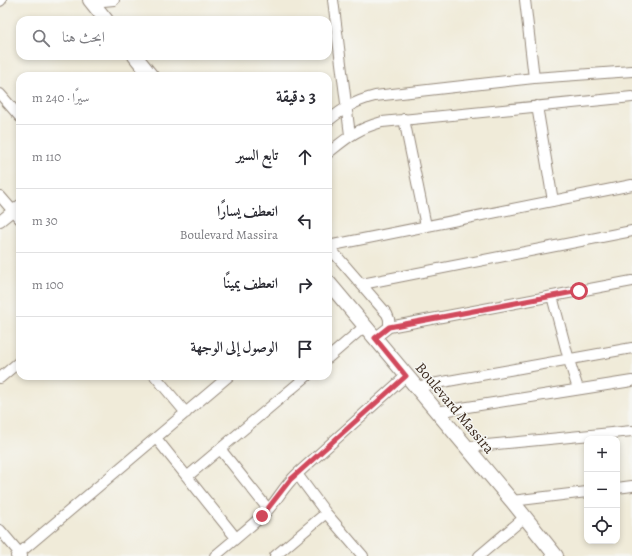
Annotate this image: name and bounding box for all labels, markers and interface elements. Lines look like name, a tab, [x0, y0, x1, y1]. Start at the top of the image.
search box	[16, 16, 332, 60]
icon: search	[30, 27, 52, 49]
text: ابحث هنا	[62, 27, 105, 47]
text: 3 دقيقة	[276, 85, 316, 108]
text: سيرًا · 240 m	[32, 89, 89, 106]
text: تابع السير	[236, 145, 278, 165]
icon: ahead	[294, 146, 316, 168]
text: 110 m	[32, 148, 61, 165]
text: انعطف يسارًا	[217, 201, 278, 221]
icon: left	[294, 210, 316, 232]
text: 30 m	[32, 212, 58, 229]
text: Boulevard Massira	[180, 226, 278, 243]
text: انعطف يمينًا	[223, 273, 278, 293]
icon: right	[294, 274, 316, 296]
text: 100 m	[32, 276, 64, 293]
route start	[570, 282, 588, 300]
text: الوصول إلى الوجهة	[191, 337, 278, 357]
icon: arrive	[294, 338, 316, 360]
street label: Boulevard Massira	[411, 358, 499, 458]
map controls	[584, 436, 620, 544]
button: +	[584, 436, 620, 472]
button: −	[584, 472, 620, 508]
route end	[253, 507, 271, 525]
button: locate	[584, 508, 620, 544]

